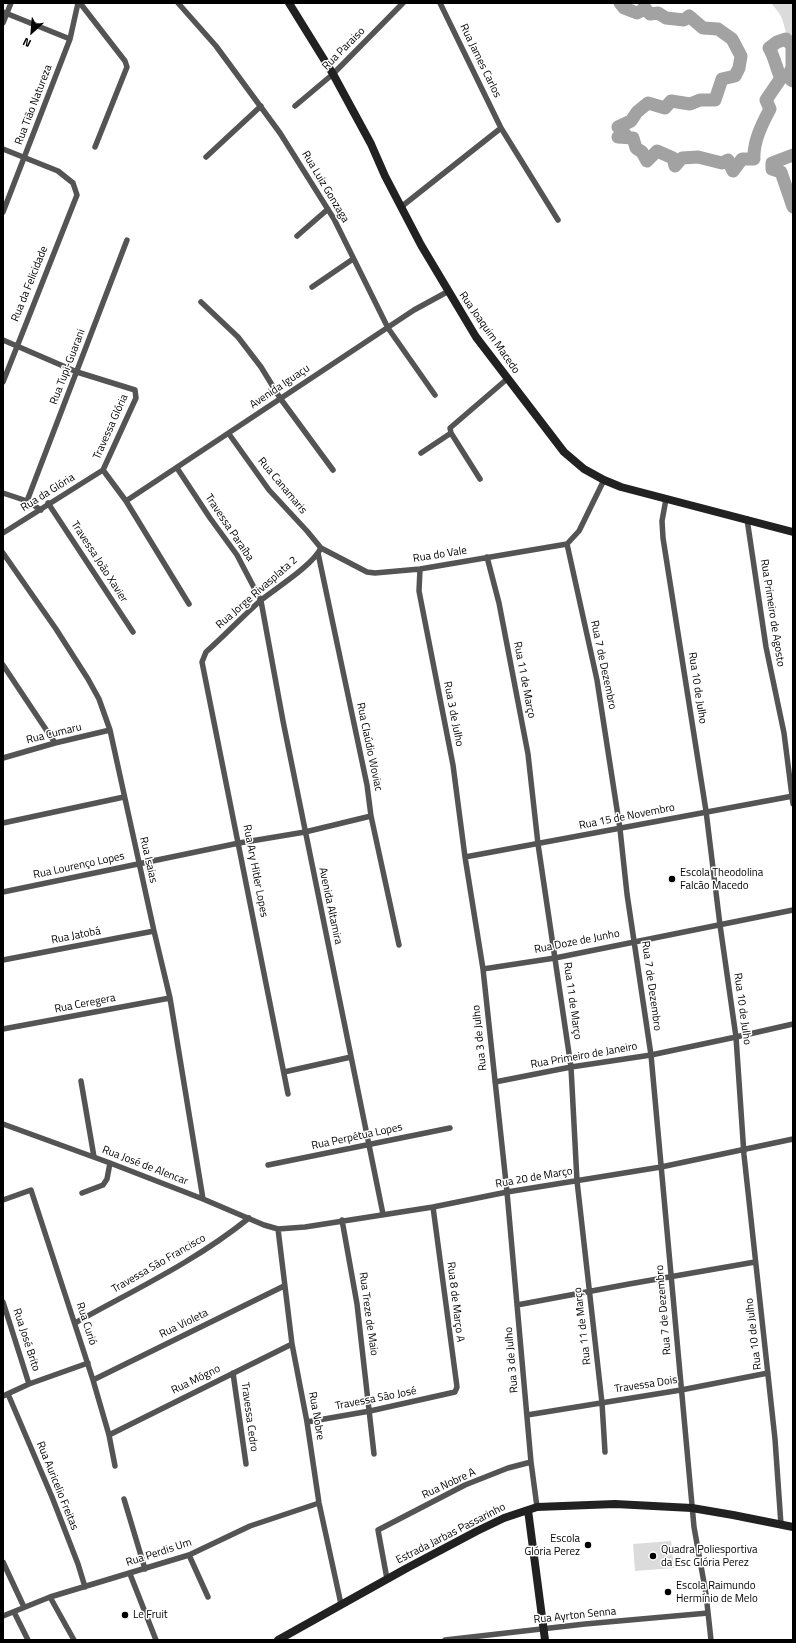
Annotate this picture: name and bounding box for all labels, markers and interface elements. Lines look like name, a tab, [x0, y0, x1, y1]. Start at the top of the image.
north arrow	[12, 12, 52, 52]
street label: Rua James Carlos	[456, 22, 504, 100]
street label: Rua Paraiso	[320, 25, 368, 73]
text: N	[20, 34, 34, 52]
street label: Rua Tião Natureza	[13, 63, 55, 147]
street label: Rua Luiz Gonzaga	[298, 149, 352, 225]
street label: Rua da Felicidade	[9, 244, 51, 324]
street label: Rua Joaquim Macedo	[456, 289, 522, 377]
street label: Rua Tupi-Guarani	[48, 327, 88, 407]
street label: Avenida Iguaçu	[248, 362, 312, 412]
street label: Travessa Glória	[91, 392, 131, 462]
street label: Rua Canamaris	[255, 455, 309, 517]
street label: Rua da Glória	[19, 471, 77, 515]
street label: Travessa Paraíba	[202, 492, 256, 564]
street label: Travessa João Xavier	[68, 519, 130, 605]
street label: Rua do Vale	[412, 544, 468, 566]
street label: Rua Jorge Rivasplata 2	[214, 554, 300, 632]
street label: Rua Primeiro de Agosto	[757, 558, 787, 668]
street label: Rua 7 de Dezembro	[587, 619, 619, 711]
street label: Rua 11 de Março	[510, 640, 538, 720]
street label: Rua 10 de Julho	[685, 651, 709, 725]
street label: Rua 3 de Julho	[440, 680, 466, 748]
street label: Rua Claúdio Woviac	[353, 702, 385, 792]
street label: Rua Cumaru	[25, 721, 83, 747]
street label: Rua 15 de Novembro	[578, 801, 676, 833]
street label: Rua Ary Hitler Lopes	[240, 824, 270, 918]
street label: Rua Isaias	[136, 836, 160, 884]
street label: Rua Lourenço Lopes	[32, 850, 126, 882]
street label: Avenida Altamira	[315, 866, 345, 946]
place label: Escola Theodolina Falcão Macedo	[680, 866, 763, 892]
marker: Escola Theodolina Falcão Macedo	[667, 874, 677, 884]
street label: Rua Jatobá	[50, 925, 102, 947]
street label: Rua Doze de Junho	[533, 927, 621, 957]
street label: Rua 7 de Dezembro	[638, 940, 664, 1032]
street label: Rua 11 de Março	[560, 961, 584, 1041]
street label: Rua 10 de Julho	[730, 972, 754, 1046]
street label: Rua Ceregera	[53, 992, 117, 1016]
street label: Rua 3 de Julho	[470, 1004, 490, 1072]
street label: Rua Primeiro de Janeiro	[530, 1040, 638, 1072]
street label: Rua Perpétua Lopes	[310, 1121, 404, 1153]
street label: Rua José de Alencar	[100, 1144, 190, 1188]
street label: Rua 20 de Março	[494, 1165, 574, 1191]
street label: Travessa São Francisco	[110, 1232, 208, 1296]
street label: Rua 8 de Março A	[444, 1261, 466, 1343]
street label: Rua 7 de Dezembro	[653, 1264, 675, 1356]
street label: Rua Treze de Maio	[356, 1271, 380, 1357]
street label: Rua 11 de Março	[572, 1286, 594, 1366]
street label: Rua 10 de Julho	[743, 1297, 765, 1371]
street label: Rua Curió	[73, 1301, 99, 1347]
street label: Rua José Brito	[10, 1307, 42, 1373]
street label: Rua Violeta	[157, 1307, 211, 1341]
street label: Rua 3 de Julho	[503, 1326, 521, 1394]
street label: Rua Mógno	[169, 1362, 223, 1398]
street label: Travessa Dois	[614, 1374, 678, 1396]
street label: Travessa Cedro	[238, 1382, 260, 1452]
street label: Travessa São José	[334, 1385, 418, 1413]
street label: Rua Nobre	[305, 1391, 327, 1441]
street label: Rua Auricelio Freitas	[33, 1440, 81, 1532]
street label: Rua Nobre A	[420, 1466, 478, 1502]
street label: Estrada Jarbas Passarinho	[394, 1501, 508, 1567]
place label: Escola Glória Perez	[524, 1532, 580, 1558]
street label: Rua Perdis Um	[125, 1536, 193, 1570]
marker: Escola Glória Perez	[583, 1540, 593, 1550]
place label: Quadra Poliesportiva da Esc Glória Perez	[661, 1543, 757, 1569]
marker: Quadra Poliesportiva da Esc Glória Perez	[648, 1551, 658, 1561]
place label: Escola Raimundo Hermínio de Melo	[676, 1579, 758, 1605]
marker: Escola Raimundo Hermínio de Melo	[663, 1587, 673, 1597]
street label: Rua Ayrton Senna	[533, 1605, 617, 1627]
place label: Le Fruit	[133, 1608, 168, 1622]
marker: Le Fruit	[120, 1610, 130, 1620]

